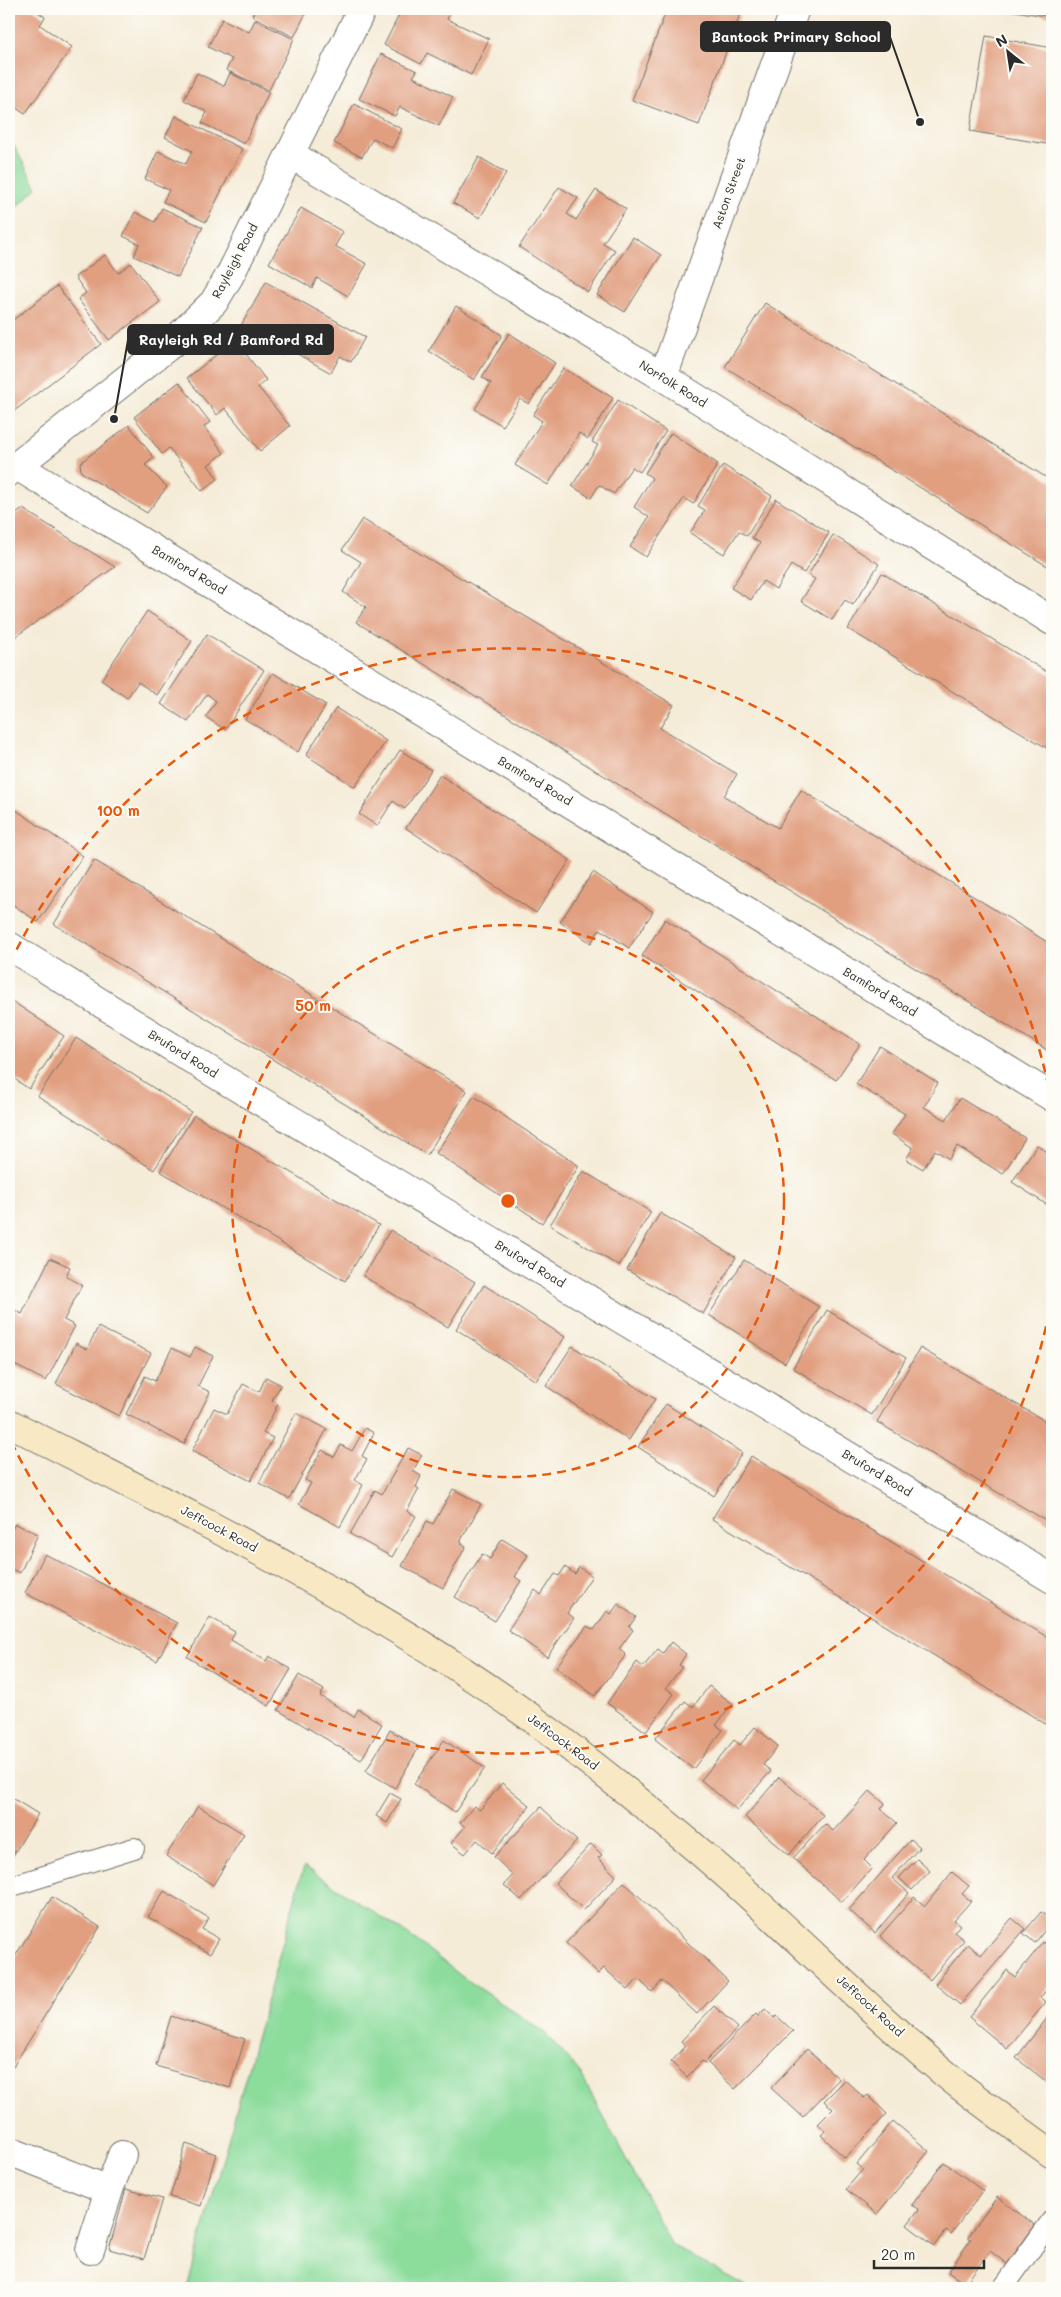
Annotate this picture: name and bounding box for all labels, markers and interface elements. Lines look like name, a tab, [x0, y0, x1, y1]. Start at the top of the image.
callout: Bantock Primary School	[701, 22, 890, 51]
text: Bantock Primary School	[711, 27, 881, 46]
north arrow	[984, 28, 1034, 78]
text: N	[992, 29, 1011, 51]
street label: Aston Street	[708, 155, 748, 231]
street label: Rayleigh Road	[208, 220, 261, 301]
callout: Rayleigh Rd / Bamford Rd	[128, 325, 333, 354]
text: Rayleigh Rd / Bamford Rd	[139, 330, 323, 349]
street label: Norfolk Road	[637, 356, 711, 411]
street label: Bamford Road	[150, 541, 230, 598]
street label: Bamford Road	[496, 752, 576, 809]
text: 100 m	[96, 800, 140, 820]
street label: Bamford Road	[841, 963, 921, 1020]
text: 50 m	[295, 995, 331, 1015]
street label: Bruford Road	[146, 1025, 222, 1081]
centre of rings	[499, 1192, 517, 1210]
street label: Bruford Road	[492, 1236, 569, 1291]
street label: Bruford Road	[839, 1445, 916, 1500]
street label: Jeffcock Road	[178, 1501, 261, 1555]
street label: Jeffcock Road	[525, 1709, 603, 1773]
street label: Jeffcock Road	[834, 1971, 908, 2040]
scale bar	[874, 2237, 984, 2269]
text: 20 m	[881, 2244, 915, 2264]

